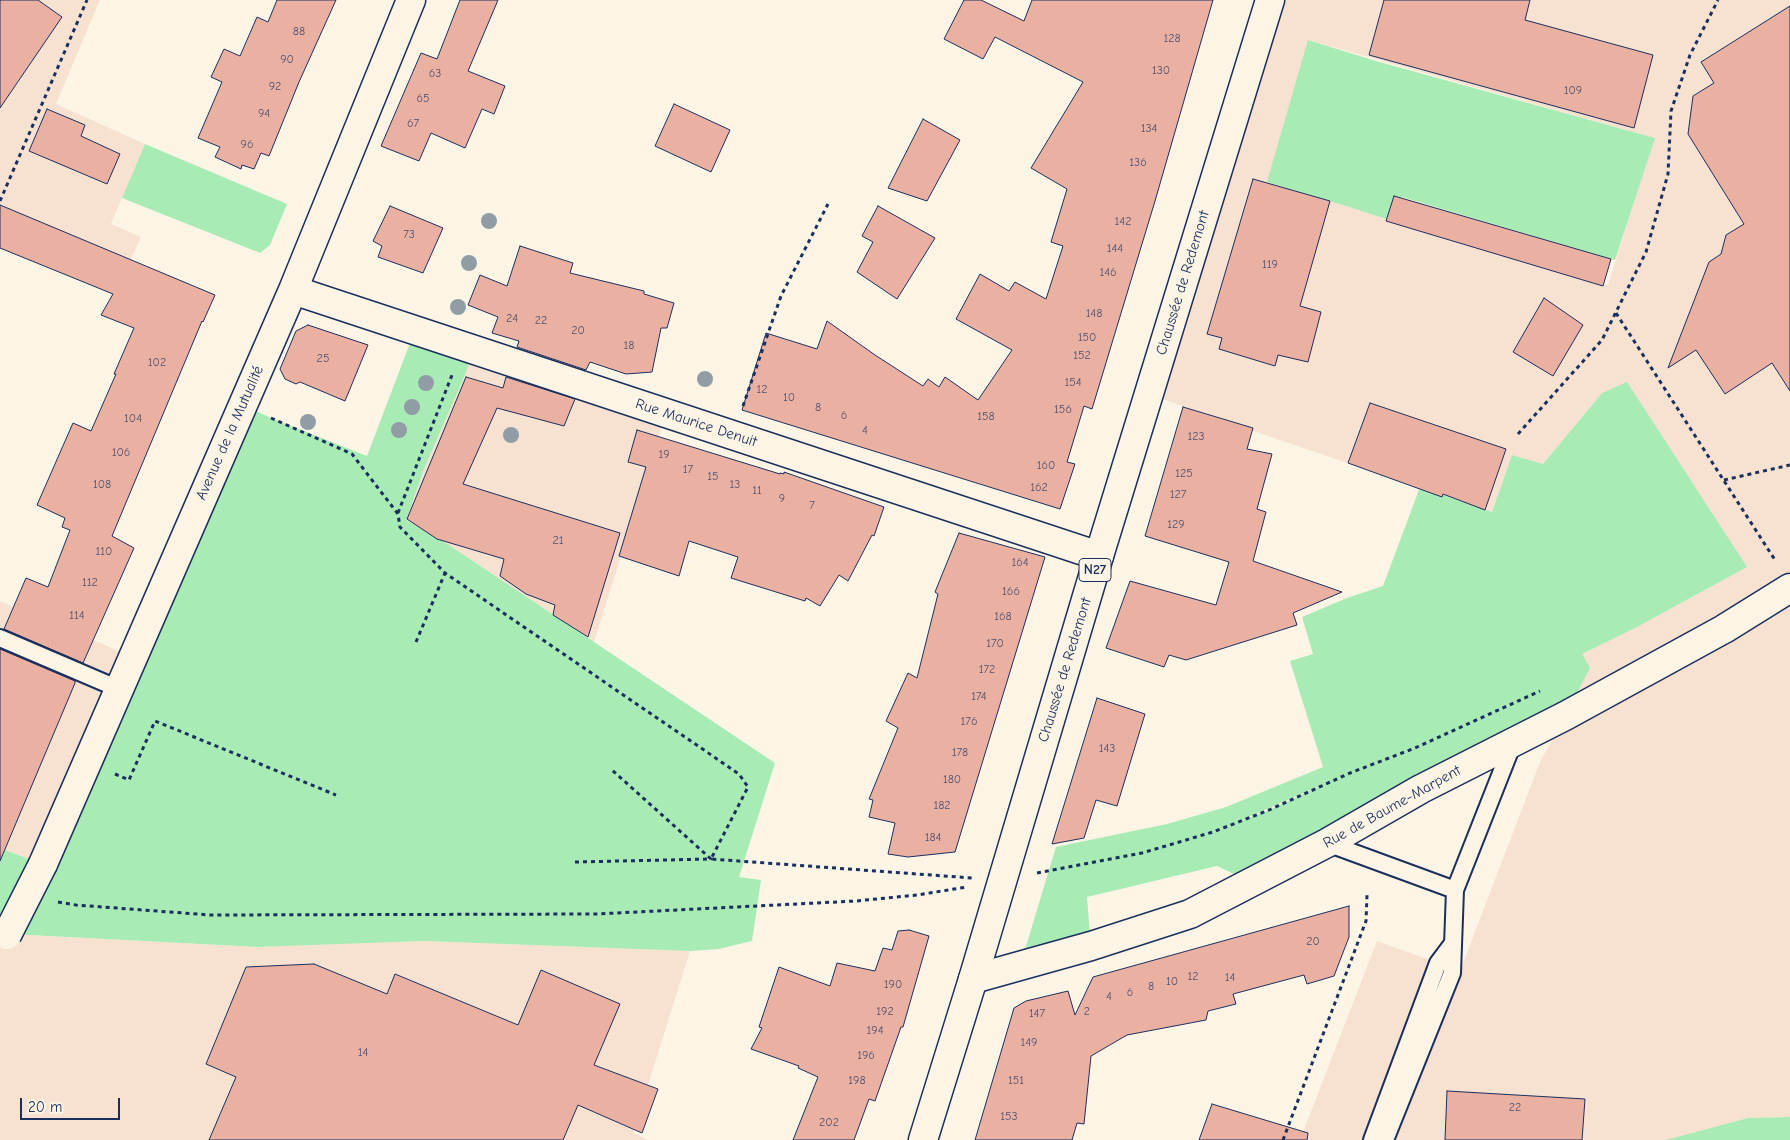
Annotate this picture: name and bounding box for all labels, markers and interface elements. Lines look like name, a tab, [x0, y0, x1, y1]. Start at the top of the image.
house number: 88	[293, 25, 305, 39]
house number: 128	[1163, 32, 1181, 46]
house number: 90	[280, 53, 294, 67]
house number: 130	[1152, 64, 1170, 78]
house number: 63	[429, 67, 441, 81]
house number: 92	[269, 80, 281, 94]
house number: 109	[1564, 84, 1582, 98]
house number: 65	[416, 92, 430, 106]
house number: 94	[258, 107, 270, 121]
house number: 67	[407, 117, 419, 131]
house number: 134	[1141, 122, 1157, 136]
house number: 96	[241, 138, 253, 152]
house number: 136	[1129, 156, 1147, 170]
street label: Chaussée de Redemont	[1152, 209, 1214, 357]
house number: 142	[1115, 215, 1131, 229]
house number: 73	[403, 228, 415, 242]
house number: 144	[1107, 242, 1123, 256]
house number: 119	[1262, 258, 1278, 272]
house number: 146	[1099, 266, 1117, 280]
house number: 148	[1086, 307, 1102, 321]
house number: 24	[506, 312, 518, 326]
house number: 22	[535, 314, 547, 328]
house number: 20	[571, 324, 585, 338]
house number: 150	[1078, 331, 1096, 345]
house number: 18	[624, 339, 634, 353]
house number: 152	[1073, 349, 1091, 363]
house number: 25	[317, 352, 329, 366]
house number: 102	[148, 356, 166, 370]
street label: Avenue de la Mutualité	[192, 363, 268, 503]
house number: 154	[1064, 376, 1082, 390]
house number: 12	[756, 383, 768, 397]
house number: 10	[783, 391, 795, 405]
street label: Rue Maurice Denuit	[633, 395, 759, 451]
house number: 8	[815, 401, 821, 415]
house number: 156	[1054, 403, 1072, 417]
house number: 6	[841, 409, 847, 423]
house number: 158	[977, 410, 995, 424]
house number: 104	[124, 412, 142, 426]
house number: 4	[862, 424, 868, 438]
house number: 123	[1187, 430, 1205, 444]
house number: 106	[112, 446, 130, 460]
house number: 19	[658, 448, 670, 462]
house number: 160	[1037, 459, 1055, 473]
house number: 17	[683, 463, 693, 477]
house number: 125	[1175, 467, 1193, 481]
house number: 15	[707, 470, 719, 484]
house number: 108	[93, 478, 111, 492]
house number: 13	[730, 478, 740, 492]
house number: 162	[1030, 481, 1048, 495]
house number: 11	[752, 484, 762, 498]
house number: 127	[1170, 488, 1186, 502]
house number: 9	[779, 492, 785, 506]
house number: 7	[809, 499, 815, 513]
house number: 129	[1167, 518, 1185, 532]
house number: 21	[552, 534, 564, 548]
house number: 110	[96, 545, 112, 559]
house number: 164	[1011, 556, 1029, 570]
road number: N27	[1079, 558, 1111, 582]
house number: 112	[82, 576, 98, 590]
house number: 166	[1002, 585, 1020, 599]
street label: Chaussée de Redemont	[1034, 596, 1096, 744]
house number: 114	[69, 609, 85, 623]
house number: 168	[994, 610, 1012, 624]
house number: 170	[986, 637, 1004, 651]
house number: 172	[979, 663, 995, 677]
house number: 174	[971, 690, 987, 704]
house number: 176	[961, 715, 977, 729]
house number: 143	[1099, 742, 1115, 756]
house number: 178	[952, 746, 968, 760]
street label: Rue de Baume-Marpent	[1320, 762, 1464, 852]
house number: 180	[943, 773, 961, 787]
house number: 182	[933, 799, 951, 813]
house number: 184	[925, 831, 941, 845]
house number: 20	[1306, 935, 1320, 949]
house number: 12	[1187, 970, 1199, 984]
house number: 14	[1225, 971, 1235, 985]
house number: 10	[1166, 975, 1178, 989]
house number: 190	[884, 978, 902, 992]
house number: 8	[1148, 980, 1154, 994]
house number: 6	[1127, 986, 1133, 1000]
house number: 4	[1106, 990, 1112, 1004]
house number: 192	[876, 1005, 894, 1019]
house number: 2	[1084, 1005, 1090, 1019]
house number: 147	[1029, 1007, 1045, 1021]
house number: 194	[867, 1024, 883, 1038]
house number: 149	[1021, 1036, 1037, 1050]
house number: 14	[358, 1046, 368, 1060]
house number: 196	[857, 1049, 875, 1063]
house number: 198	[848, 1074, 866, 1088]
house number: 151	[1008, 1074, 1024, 1088]
scale bar	[22, 1088, 122, 1120]
text: 20 m	[28, 1098, 62, 1116]
house number: 22	[1509, 1101, 1521, 1115]
house number: 153	[1000, 1110, 1018, 1124]
house number: 202	[819, 1116, 839, 1130]

